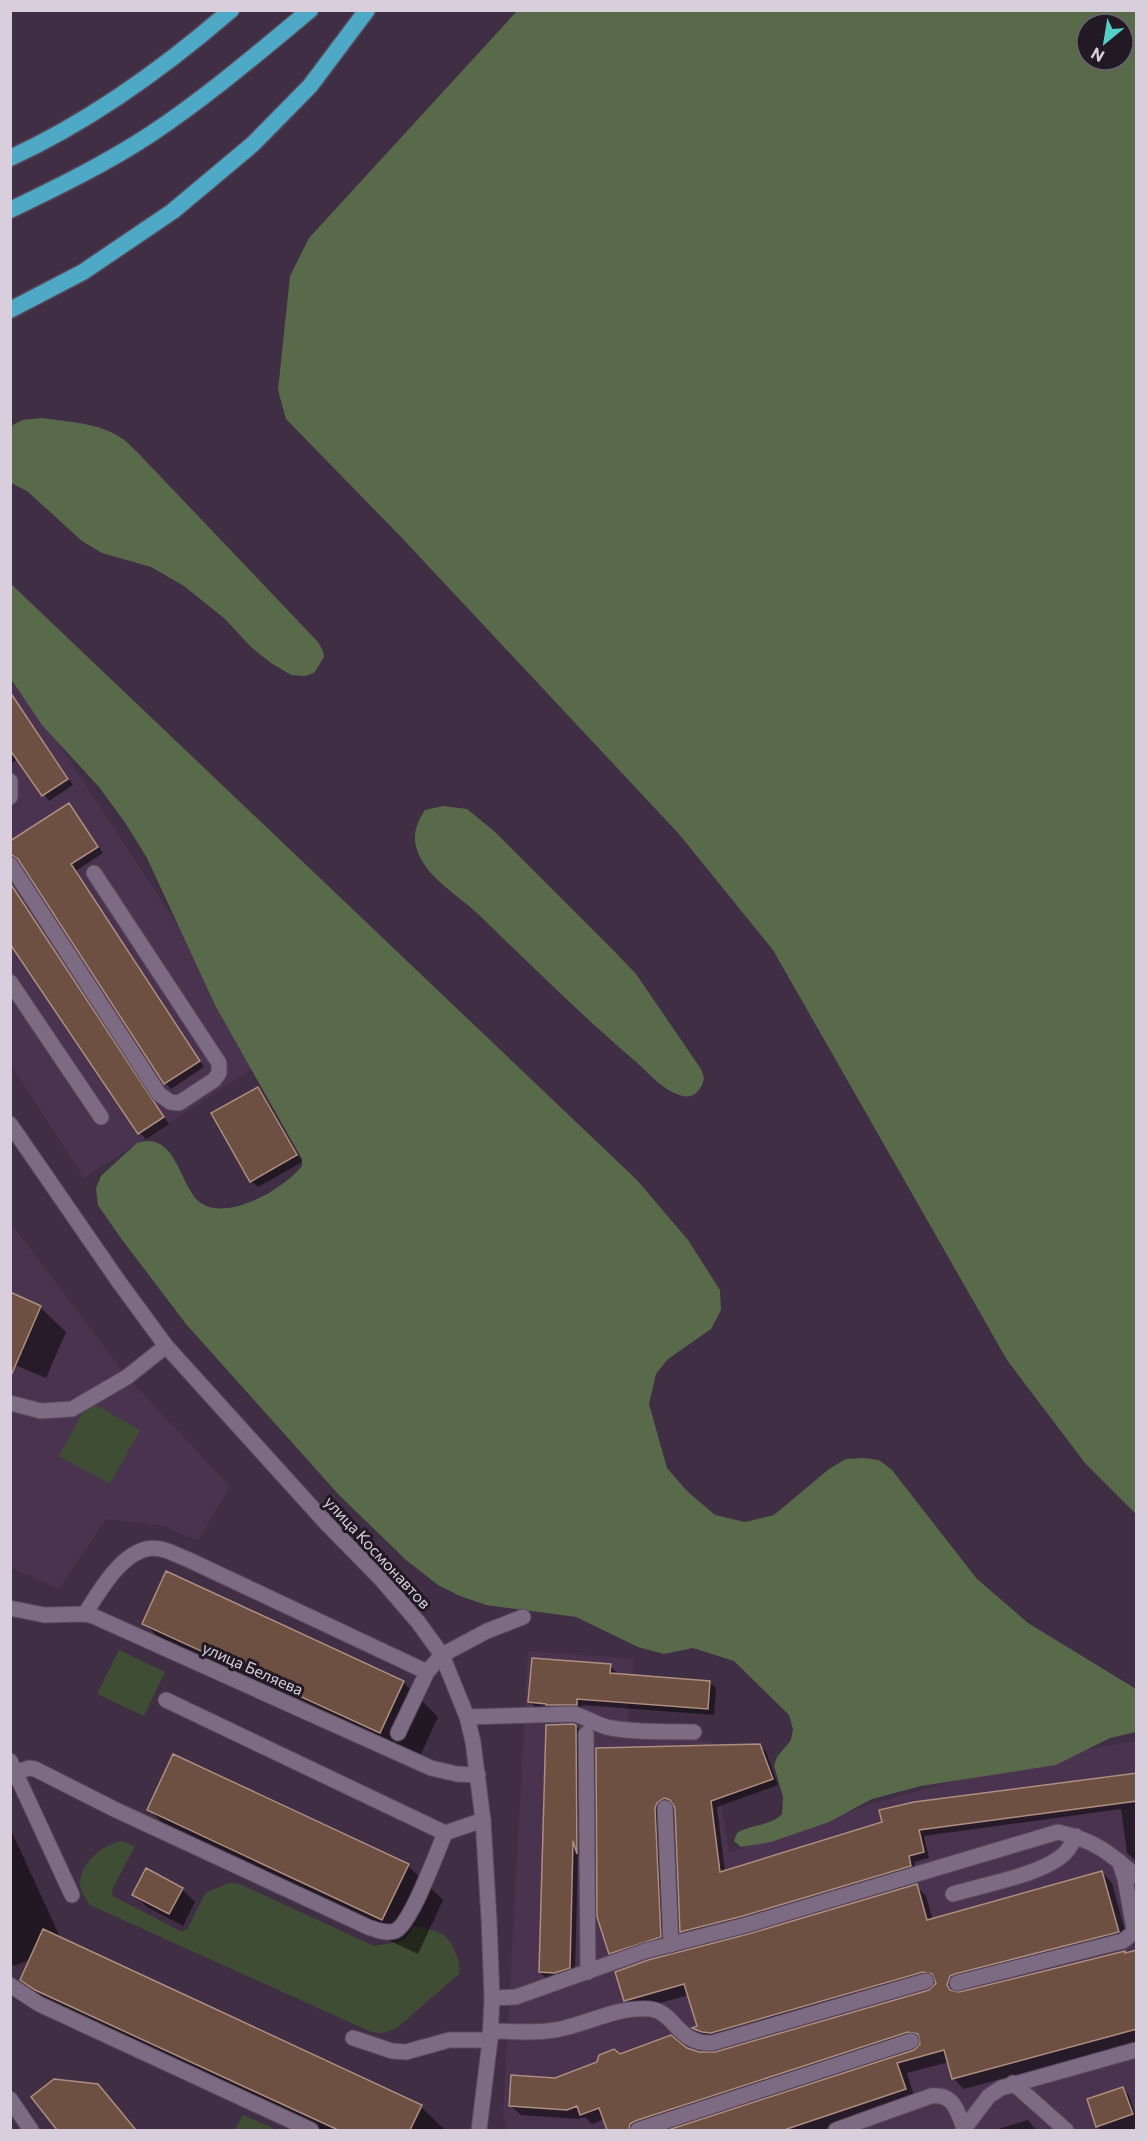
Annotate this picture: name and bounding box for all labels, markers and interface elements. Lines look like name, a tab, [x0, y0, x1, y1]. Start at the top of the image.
north arrow	[1075, 12, 1135, 72]
text: N	[1087, 44, 1107, 67]
street label: улица Космонавтов	[321, 1492, 435, 1612]
street label: улица Беляева	[200, 1637, 306, 1699]

